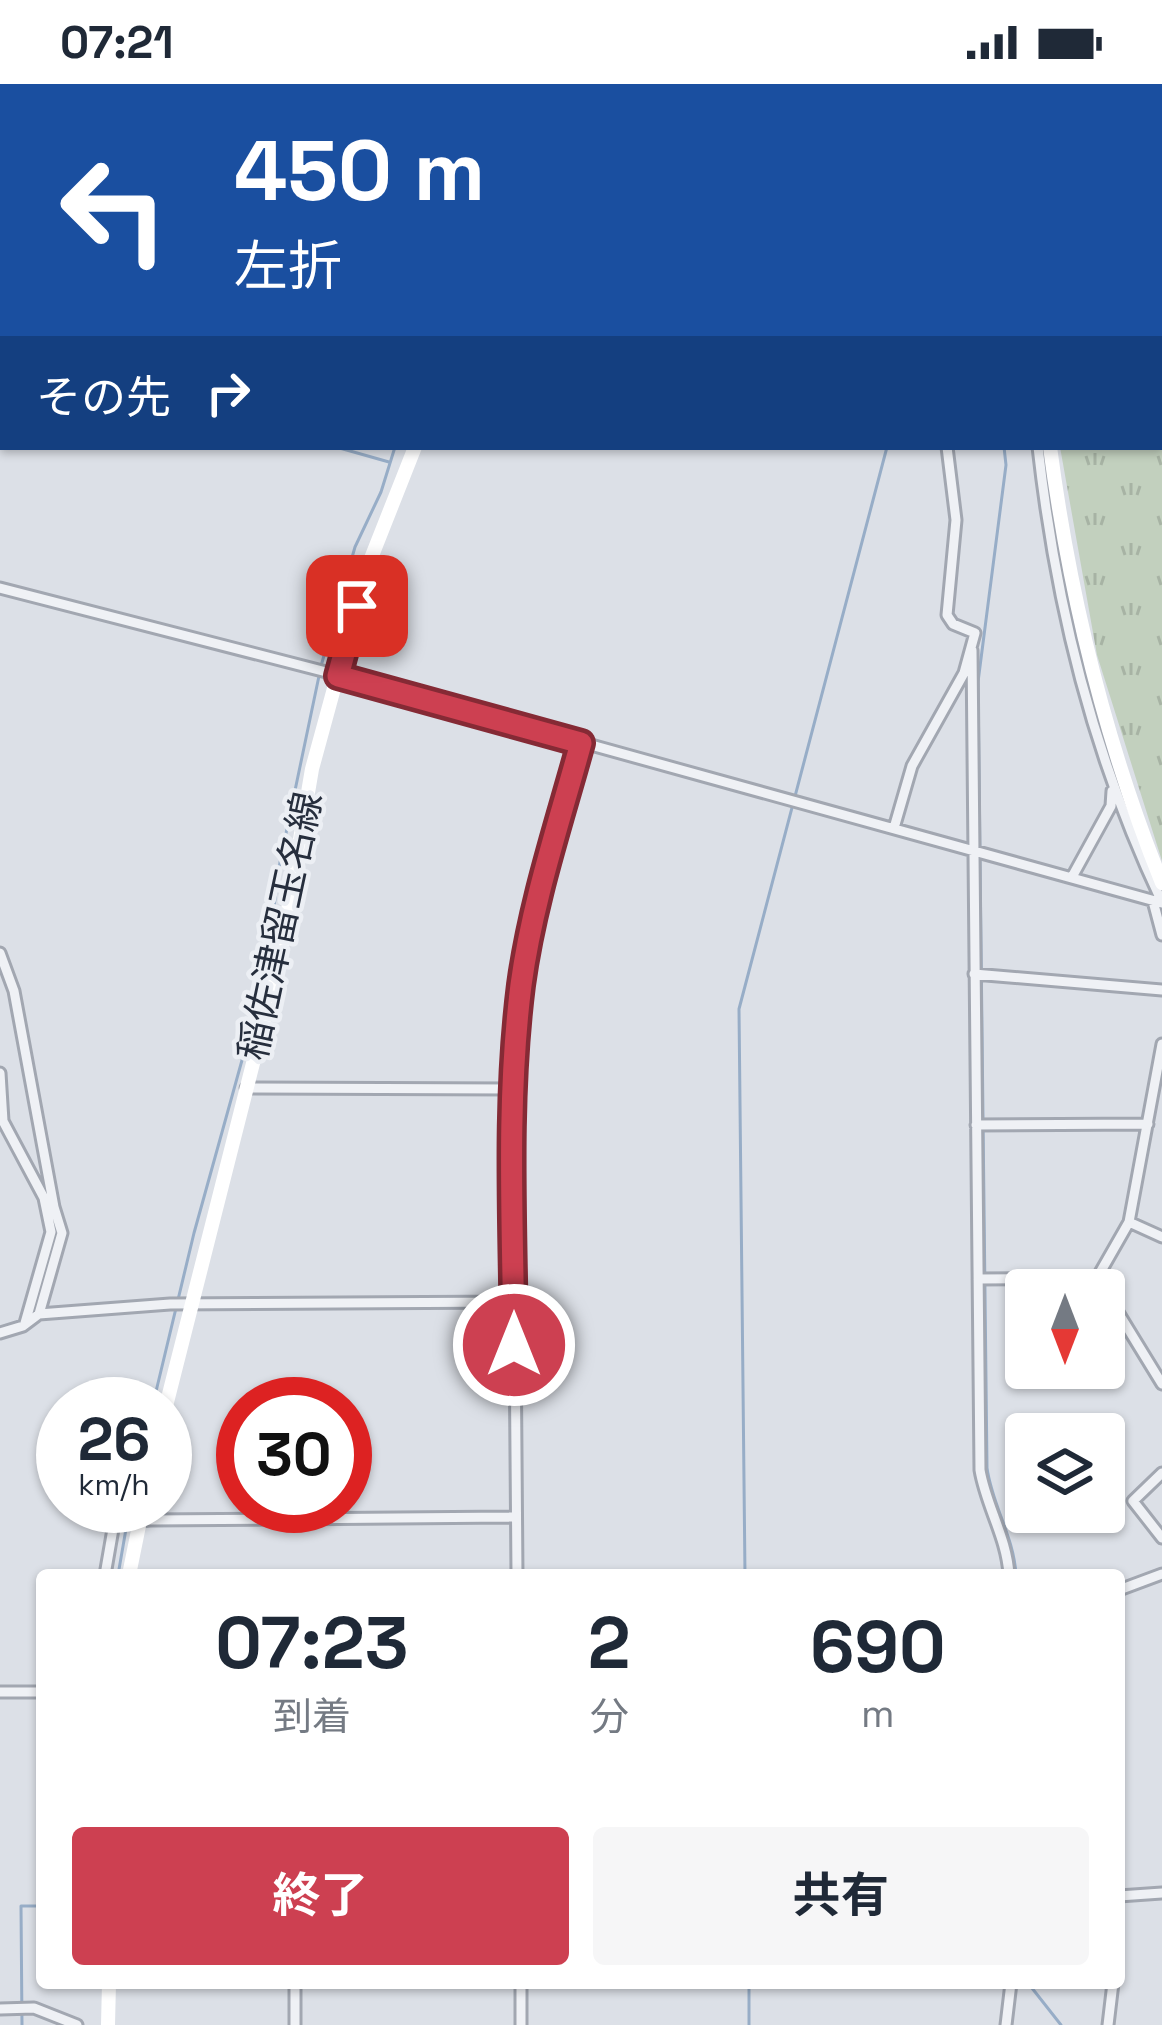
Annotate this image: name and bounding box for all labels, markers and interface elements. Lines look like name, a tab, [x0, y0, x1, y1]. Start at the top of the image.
text: 07:21	[60, 14, 174, 71]
text: 450 m	[234, 117, 485, 225]
icon: left	[36, 132, 192, 288]
text: 左折	[234, 232, 342, 301]
icon: right	[195, 360, 261, 426]
text: その先	[36, 369, 171, 426]
pin	[306, 555, 408, 657]
icon: arrive	[324, 573, 390, 639]
street label: 稲佐津留玉名線	[228, 787, 332, 1065]
north arrow	[1005, 1269, 1125, 1389]
map controls	[1005, 1269, 1125, 1533]
position arrow	[451, 1282, 577, 1408]
speed limit sign: 30	[216, 1377, 372, 1533]
text: 26	[78, 1401, 150, 1478]
button: layers	[1005, 1413, 1125, 1533]
text: km/h	[78, 1465, 150, 1504]
text: 07:23	[215, 1597, 408, 1689]
text: 2	[588, 1597, 631, 1689]
text: 690	[810, 1601, 946, 1693]
text: m	[861, 1689, 895, 1738]
text: 到着	[273, 1692, 351, 1741]
text: 分	[590, 1692, 629, 1741]
button: 終了	[72, 1827, 569, 1965]
button: 共有	[593, 1827, 1089, 1965]

